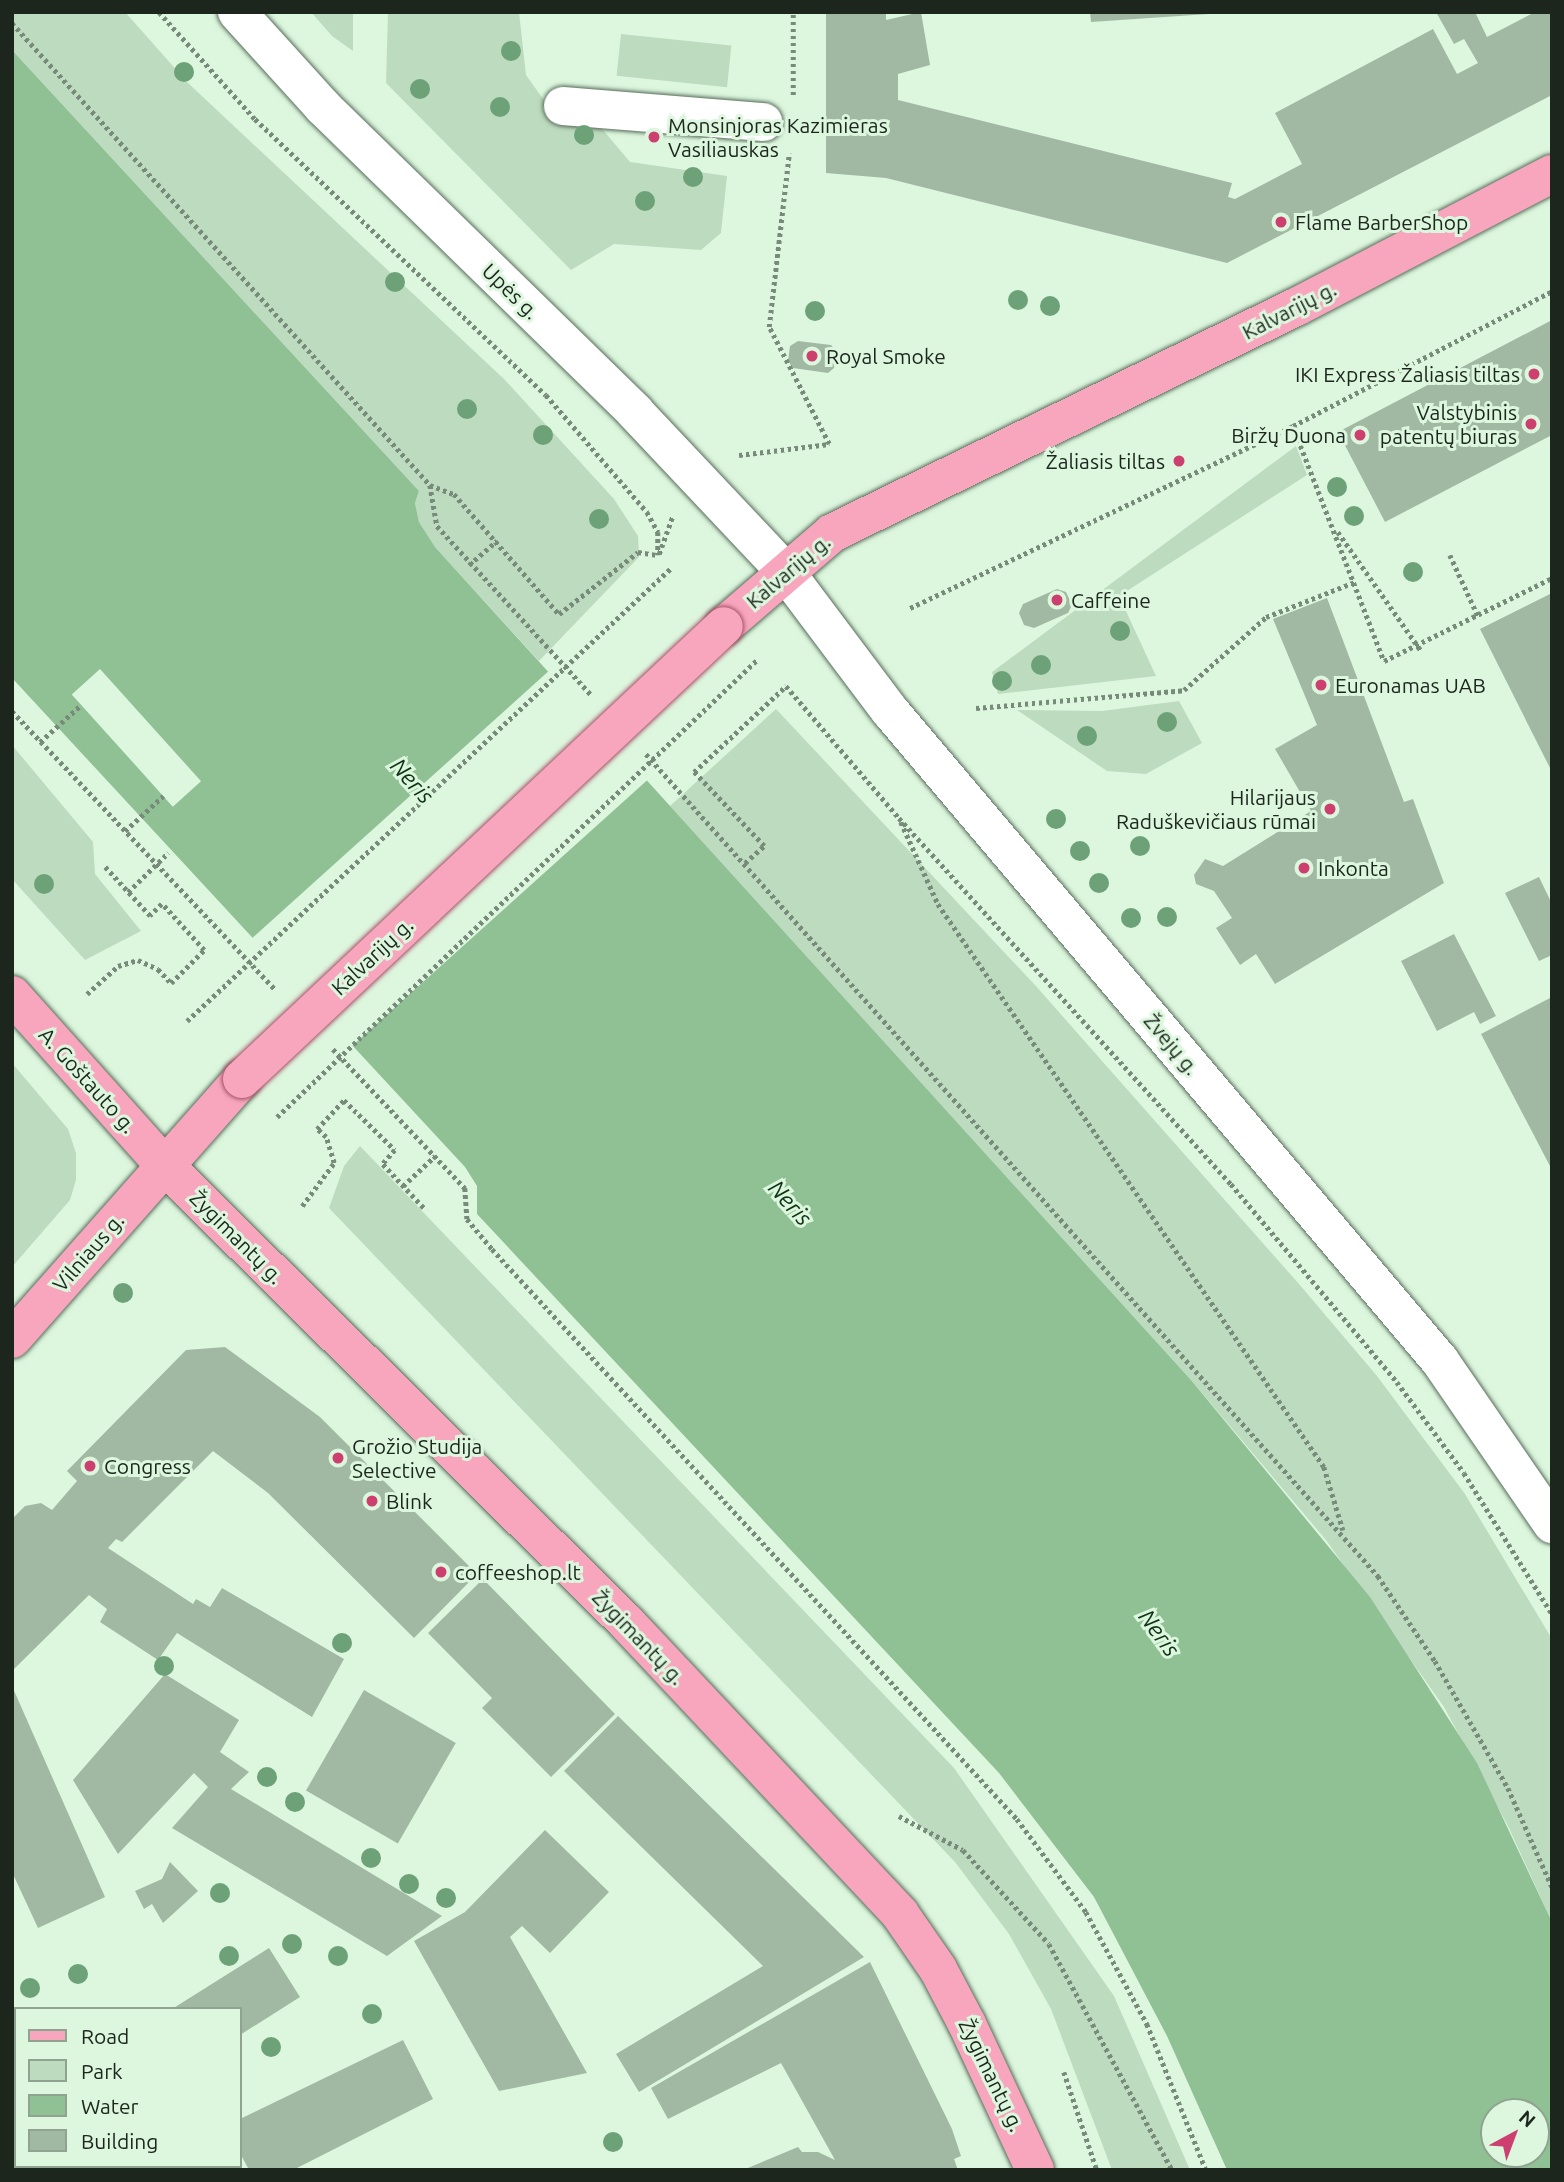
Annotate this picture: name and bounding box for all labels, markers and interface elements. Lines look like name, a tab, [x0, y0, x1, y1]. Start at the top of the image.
place label: Monsinjoras Kazimieras Vasiliauskas	[668, 112, 888, 162]
marker: Monsinjoras Kazimieras Vasiliauskas	[646, 129, 662, 145]
place label: Flame BarberShop	[1295, 209, 1468, 235]
marker: Flame BarberShop	[1273, 214, 1289, 230]
street label: Upės g.	[477, 258, 545, 324]
street label: Kalvarijų g.	[1238, 276, 1340, 344]
place label: Royal Smoke	[826, 343, 946, 369]
marker: Royal Smoke	[804, 348, 820, 364]
place label: IKI Express Žaliasis tiltas	[1295, 361, 1520, 387]
marker: IKI Express Žaliasis tiltas	[1526, 366, 1542, 382]
place label: Valstybinis patentų biuras	[1380, 399, 1517, 449]
marker: Valstybinis patentų biuras	[1523, 416, 1539, 432]
place label: Biržų Duona	[1231, 422, 1346, 448]
marker: Biržų Duona	[1352, 427, 1368, 443]
place label: Žaliasis tiltas	[1046, 448, 1165, 474]
marker: Žaliasis tiltas	[1171, 453, 1187, 469]
street label: Kalvarijų g.	[741, 528, 835, 614]
place label: Caffeine	[1071, 587, 1151, 613]
marker: Caffeine	[1049, 592, 1065, 608]
place label: Euronamas UAB	[1335, 672, 1486, 698]
marker: Euronamas UAB	[1313, 677, 1329, 693]
water label: Neris	[384, 753, 440, 809]
place label: Hilarijaus Raduškevičiaus rūmai	[1116, 784, 1316, 834]
marker: Hilarijaus Raduškevičiaus rūmai	[1322, 801, 1338, 817]
place label: Inkonta	[1318, 855, 1389, 881]
marker: Inkonta	[1296, 860, 1312, 876]
street label: Kalvarijų g.	[326, 912, 418, 1000]
street label: Žvejų g.	[1139, 1008, 1205, 1080]
street label: A. Goštauto g.	[34, 1022, 142, 1138]
water label: Neris	[762, 1175, 818, 1231]
street label: Žygimantų g.	[185, 1185, 289, 1289]
street label: Vilniaus g.	[47, 1208, 129, 1296]
place label: Grožio Studija Selective	[352, 1433, 482, 1483]
marker: Grožio Studija Selective	[330, 1450, 346, 1466]
place label: Congress	[104, 1453, 191, 1479]
marker: Congress	[82, 1458, 98, 1474]
place label: Blink	[386, 1488, 433, 1514]
marker: Blink	[364, 1493, 380, 1509]
place label: coffeeshop.lt	[455, 1559, 581, 1585]
marker: coffeeshop.lt	[433, 1564, 449, 1580]
street label: Žygimantų g.	[588, 1584, 690, 1690]
water label: Neris	[1133, 1604, 1185, 1662]
legend	[14, 2007, 242, 2168]
street label: Žygimantų g.	[954, 2015, 1030, 2135]
text: Road	[81, 2024, 129, 2048]
text: Park	[81, 2059, 123, 2083]
text: Water	[81, 2094, 139, 2118]
north arrow	[1480, 2098, 1550, 2168]
text: N	[1515, 2106, 1540, 2132]
text: Building	[81, 2129, 158, 2153]

